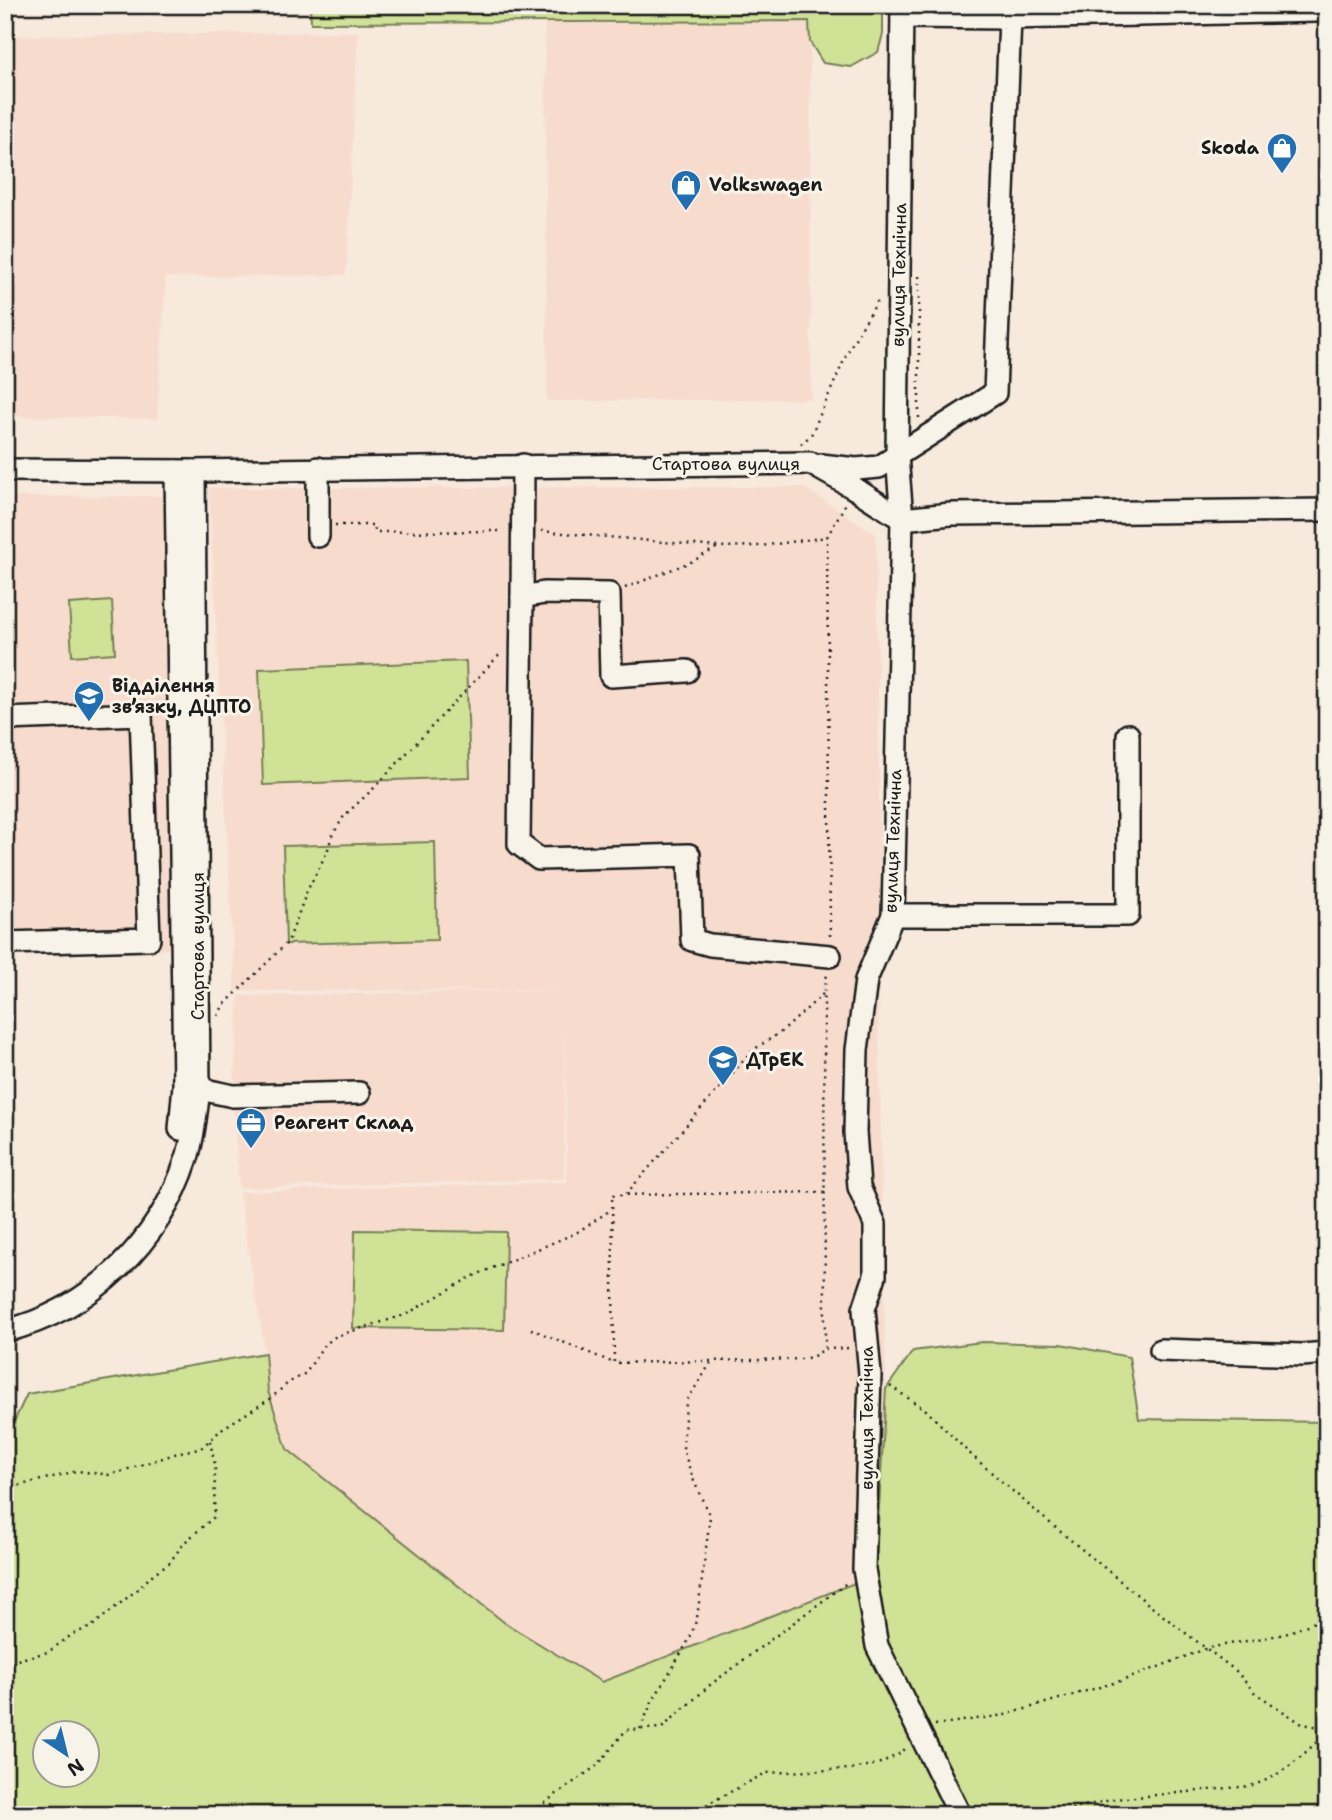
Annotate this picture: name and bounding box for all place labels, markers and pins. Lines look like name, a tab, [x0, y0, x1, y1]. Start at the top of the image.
shop icon: Skoda	[1265, 131, 1299, 175]
place label: Skoda	[1201, 136, 1260, 160]
shop icon: Volkswagen	[669, 168, 703, 212]
place label: Volkswagen	[709, 173, 822, 197]
place label: Відділення зв’язку, ДЦПТО	[112, 674, 251, 719]
school or university icon: Відділення зв’язку, ДЦПТО	[72, 679, 106, 723]
school or university icon: ДТрЕК	[706, 1043, 740, 1087]
place label: ДТрЕК	[746, 1048, 804, 1072]
office icon: Реагент Склад	[234, 1106, 268, 1150]
place label: Реагент Склад	[274, 1111, 414, 1135]

